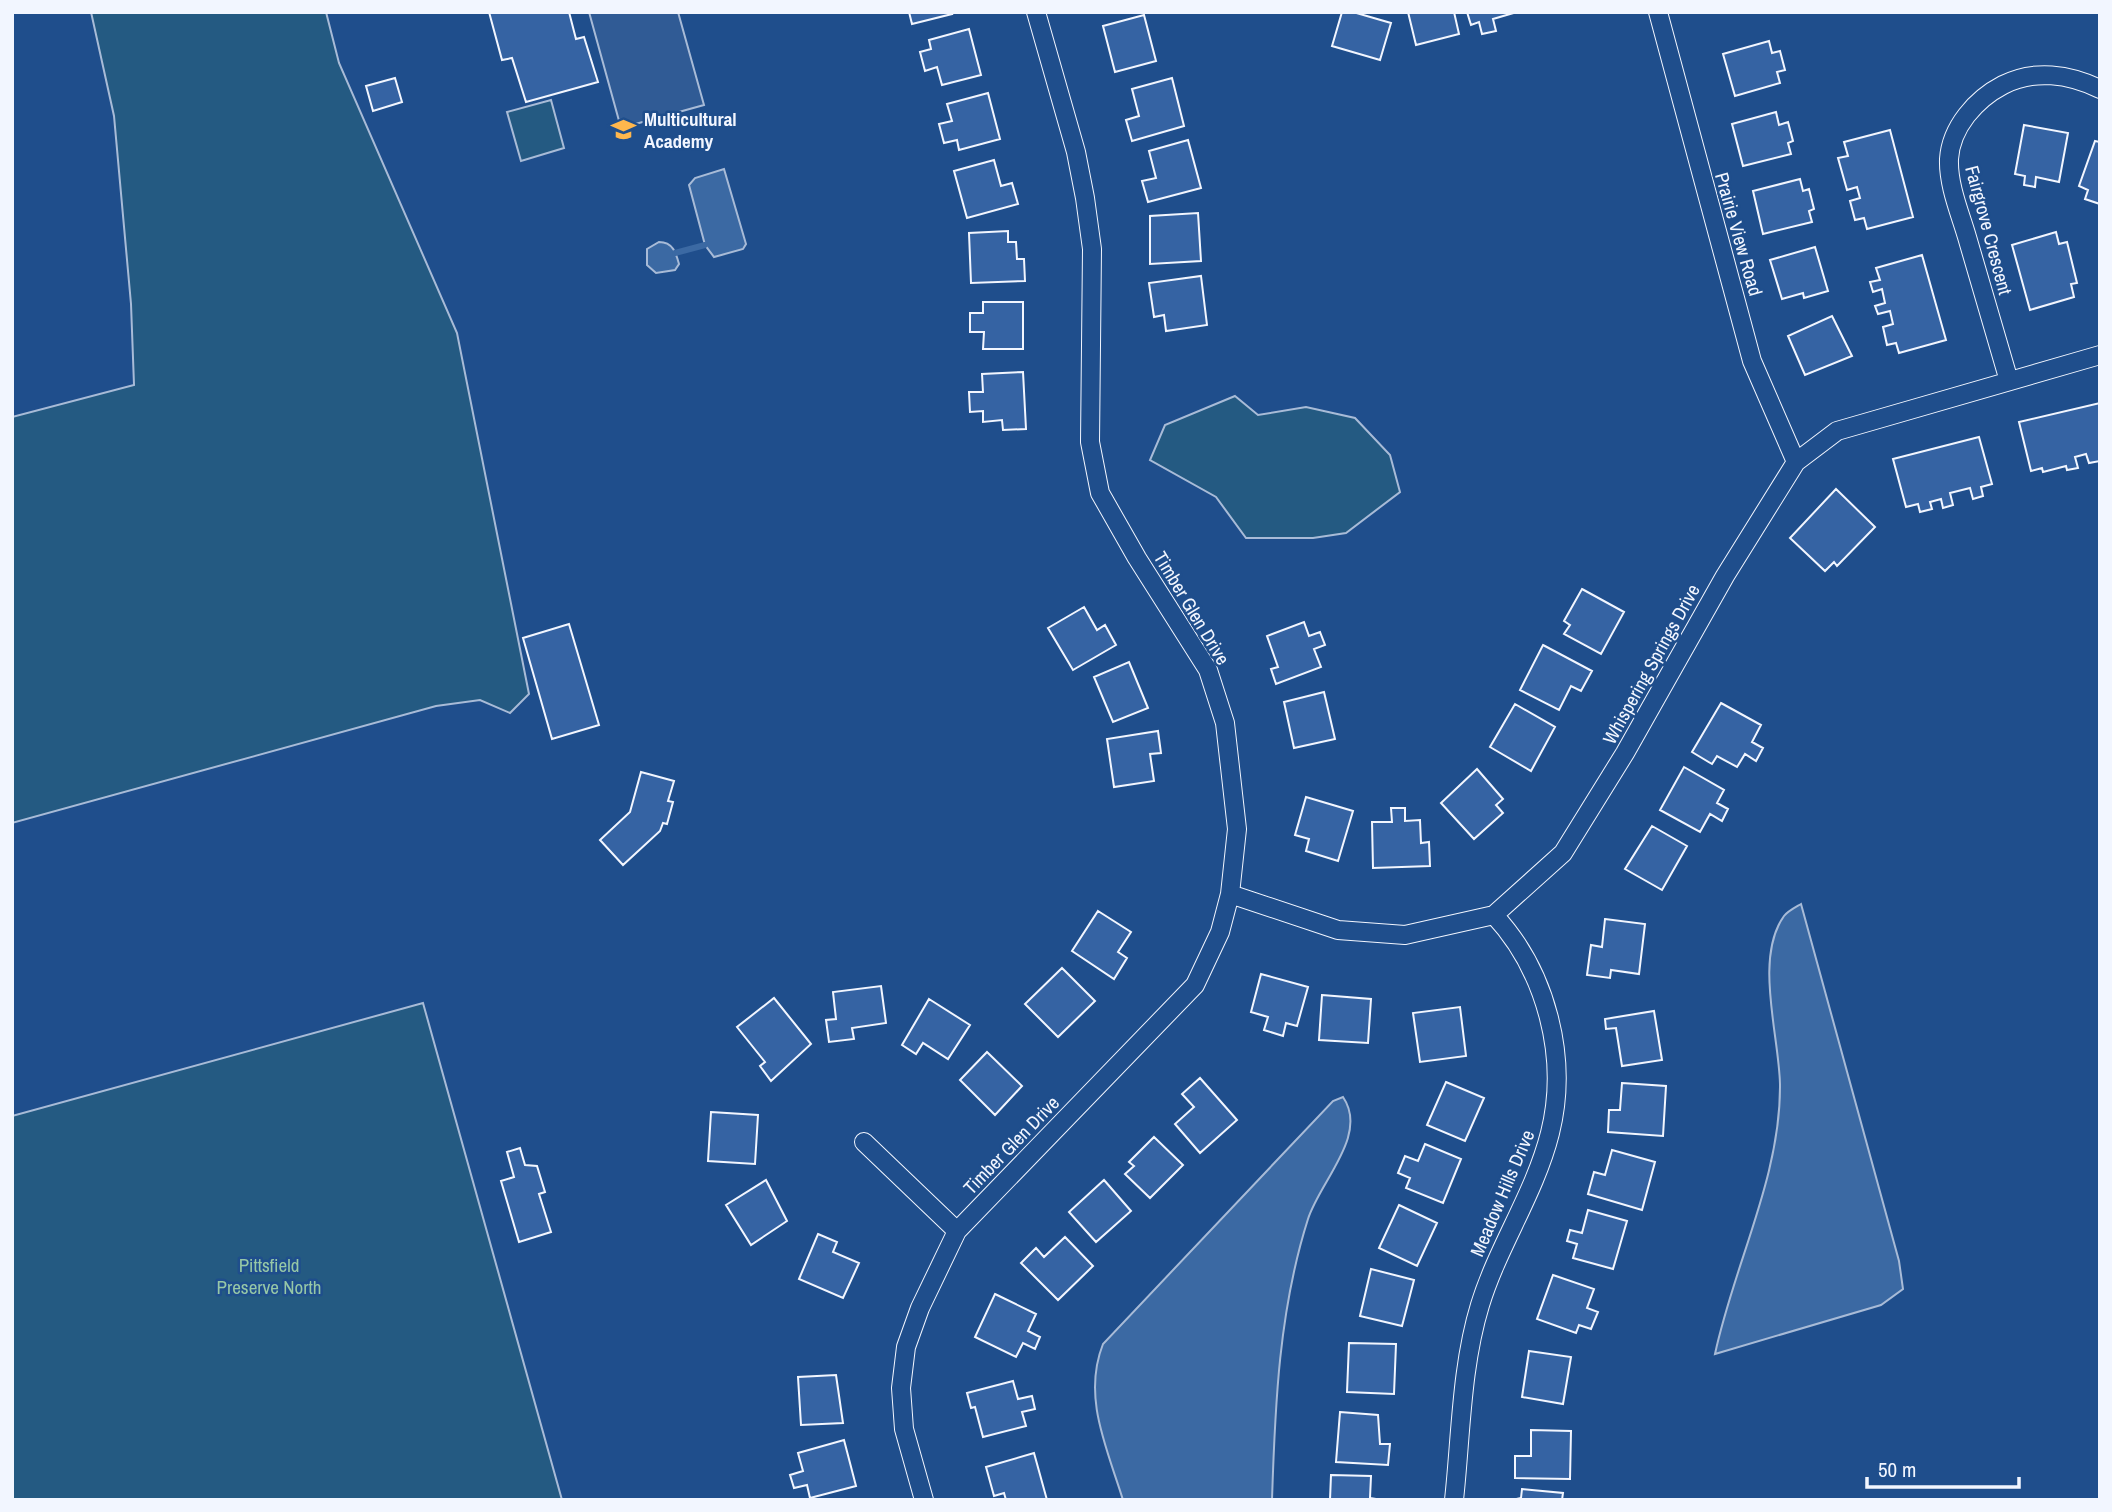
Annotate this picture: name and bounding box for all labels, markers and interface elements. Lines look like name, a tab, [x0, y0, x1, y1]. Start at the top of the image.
place label: Multicultural Academy	[644, 106, 737, 154]
school or university icon: Multicultural Academy	[610, 116, 638, 144]
street label: Fairgrove Crescent	[1959, 163, 2019, 298]
street label: Prairie View Road	[1709, 169, 1769, 299]
street label: Timber Glen Drive	[1148, 547, 1236, 669]
street label: Whispering Springs Drive	[1596, 579, 1706, 749]
street label: Timber Glen Drive	[957, 1090, 1065, 1200]
street label: Meadow Hills Drive	[1464, 1126, 1540, 1260]
park label: Pittsfield Preserve North	[217, 1252, 321, 1300]
scale bar	[1867, 1446, 2019, 1490]
text: 50 m	[1878, 1455, 1916, 1484]

